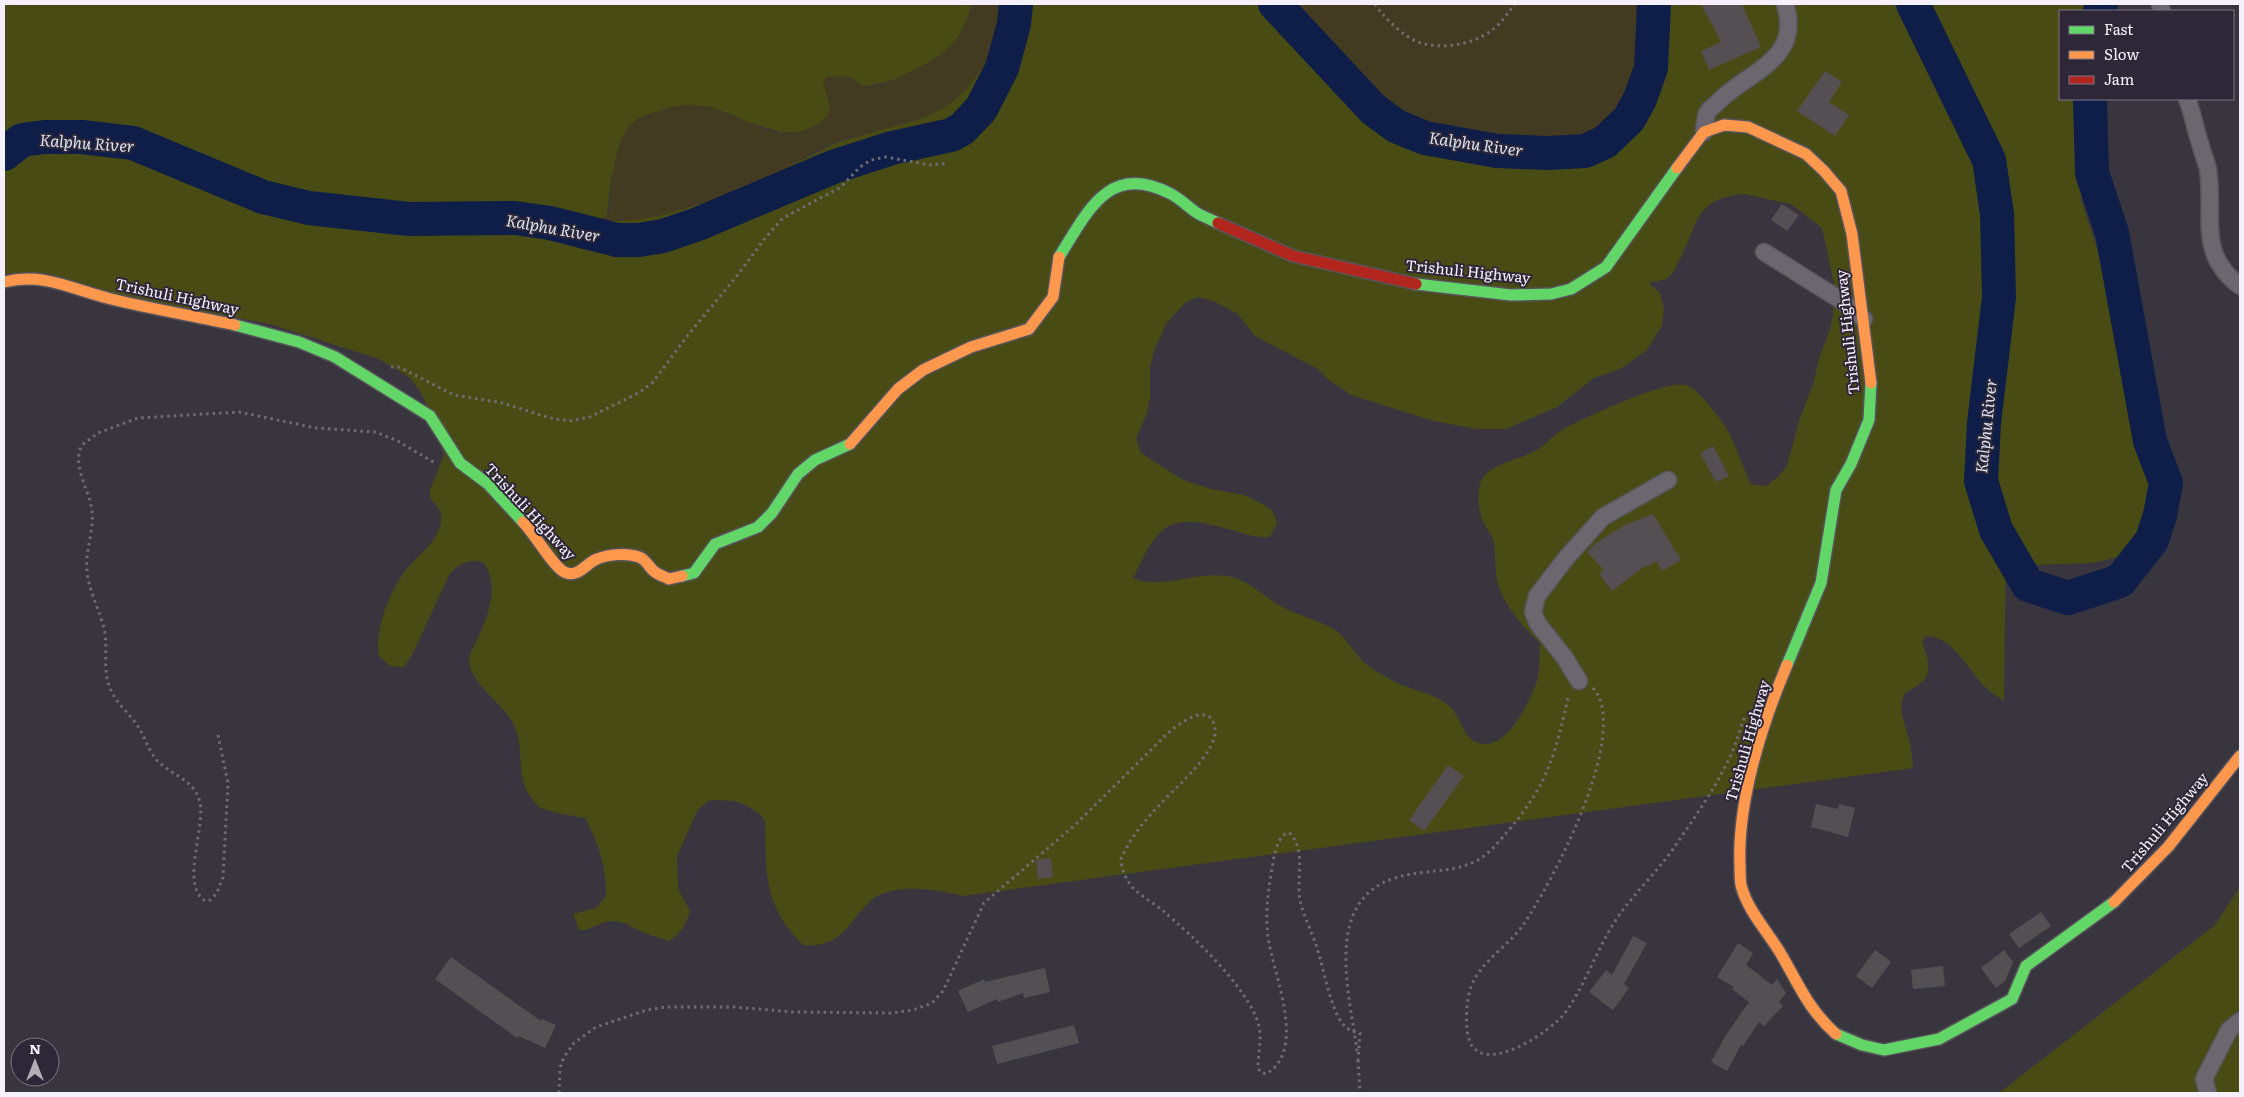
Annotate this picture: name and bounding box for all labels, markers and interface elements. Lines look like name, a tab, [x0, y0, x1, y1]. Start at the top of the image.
legend	[2059, 10, 2234, 100]
text: Fast	[2104, 17, 2133, 40]
text: Slow	[2104, 42, 2139, 65]
text: Jam	[2104, 67, 2135, 90]
water label: Kalphu River	[1427, 125, 1525, 162]
water label: Kalphu River	[39, 127, 135, 157]
water label: Kalphu River	[504, 207, 602, 247]
street label: Trishuli Highway	[1405, 253, 1532, 289]
street label: Trishuli Highway	[1828, 268, 1865, 396]
street label: Trishuli Highway	[114, 271, 241, 320]
water label: Kalphu River	[1968, 377, 2002, 474]
street label: Trishuli Highway	[480, 457, 583, 565]
street label: Trishuli Highway	[1718, 677, 1775, 804]
street label: Trishuli Highway	[2115, 766, 2213, 877]
north arrow	[10, 1037, 60, 1087]
text: N	[29, 1038, 41, 1058]

